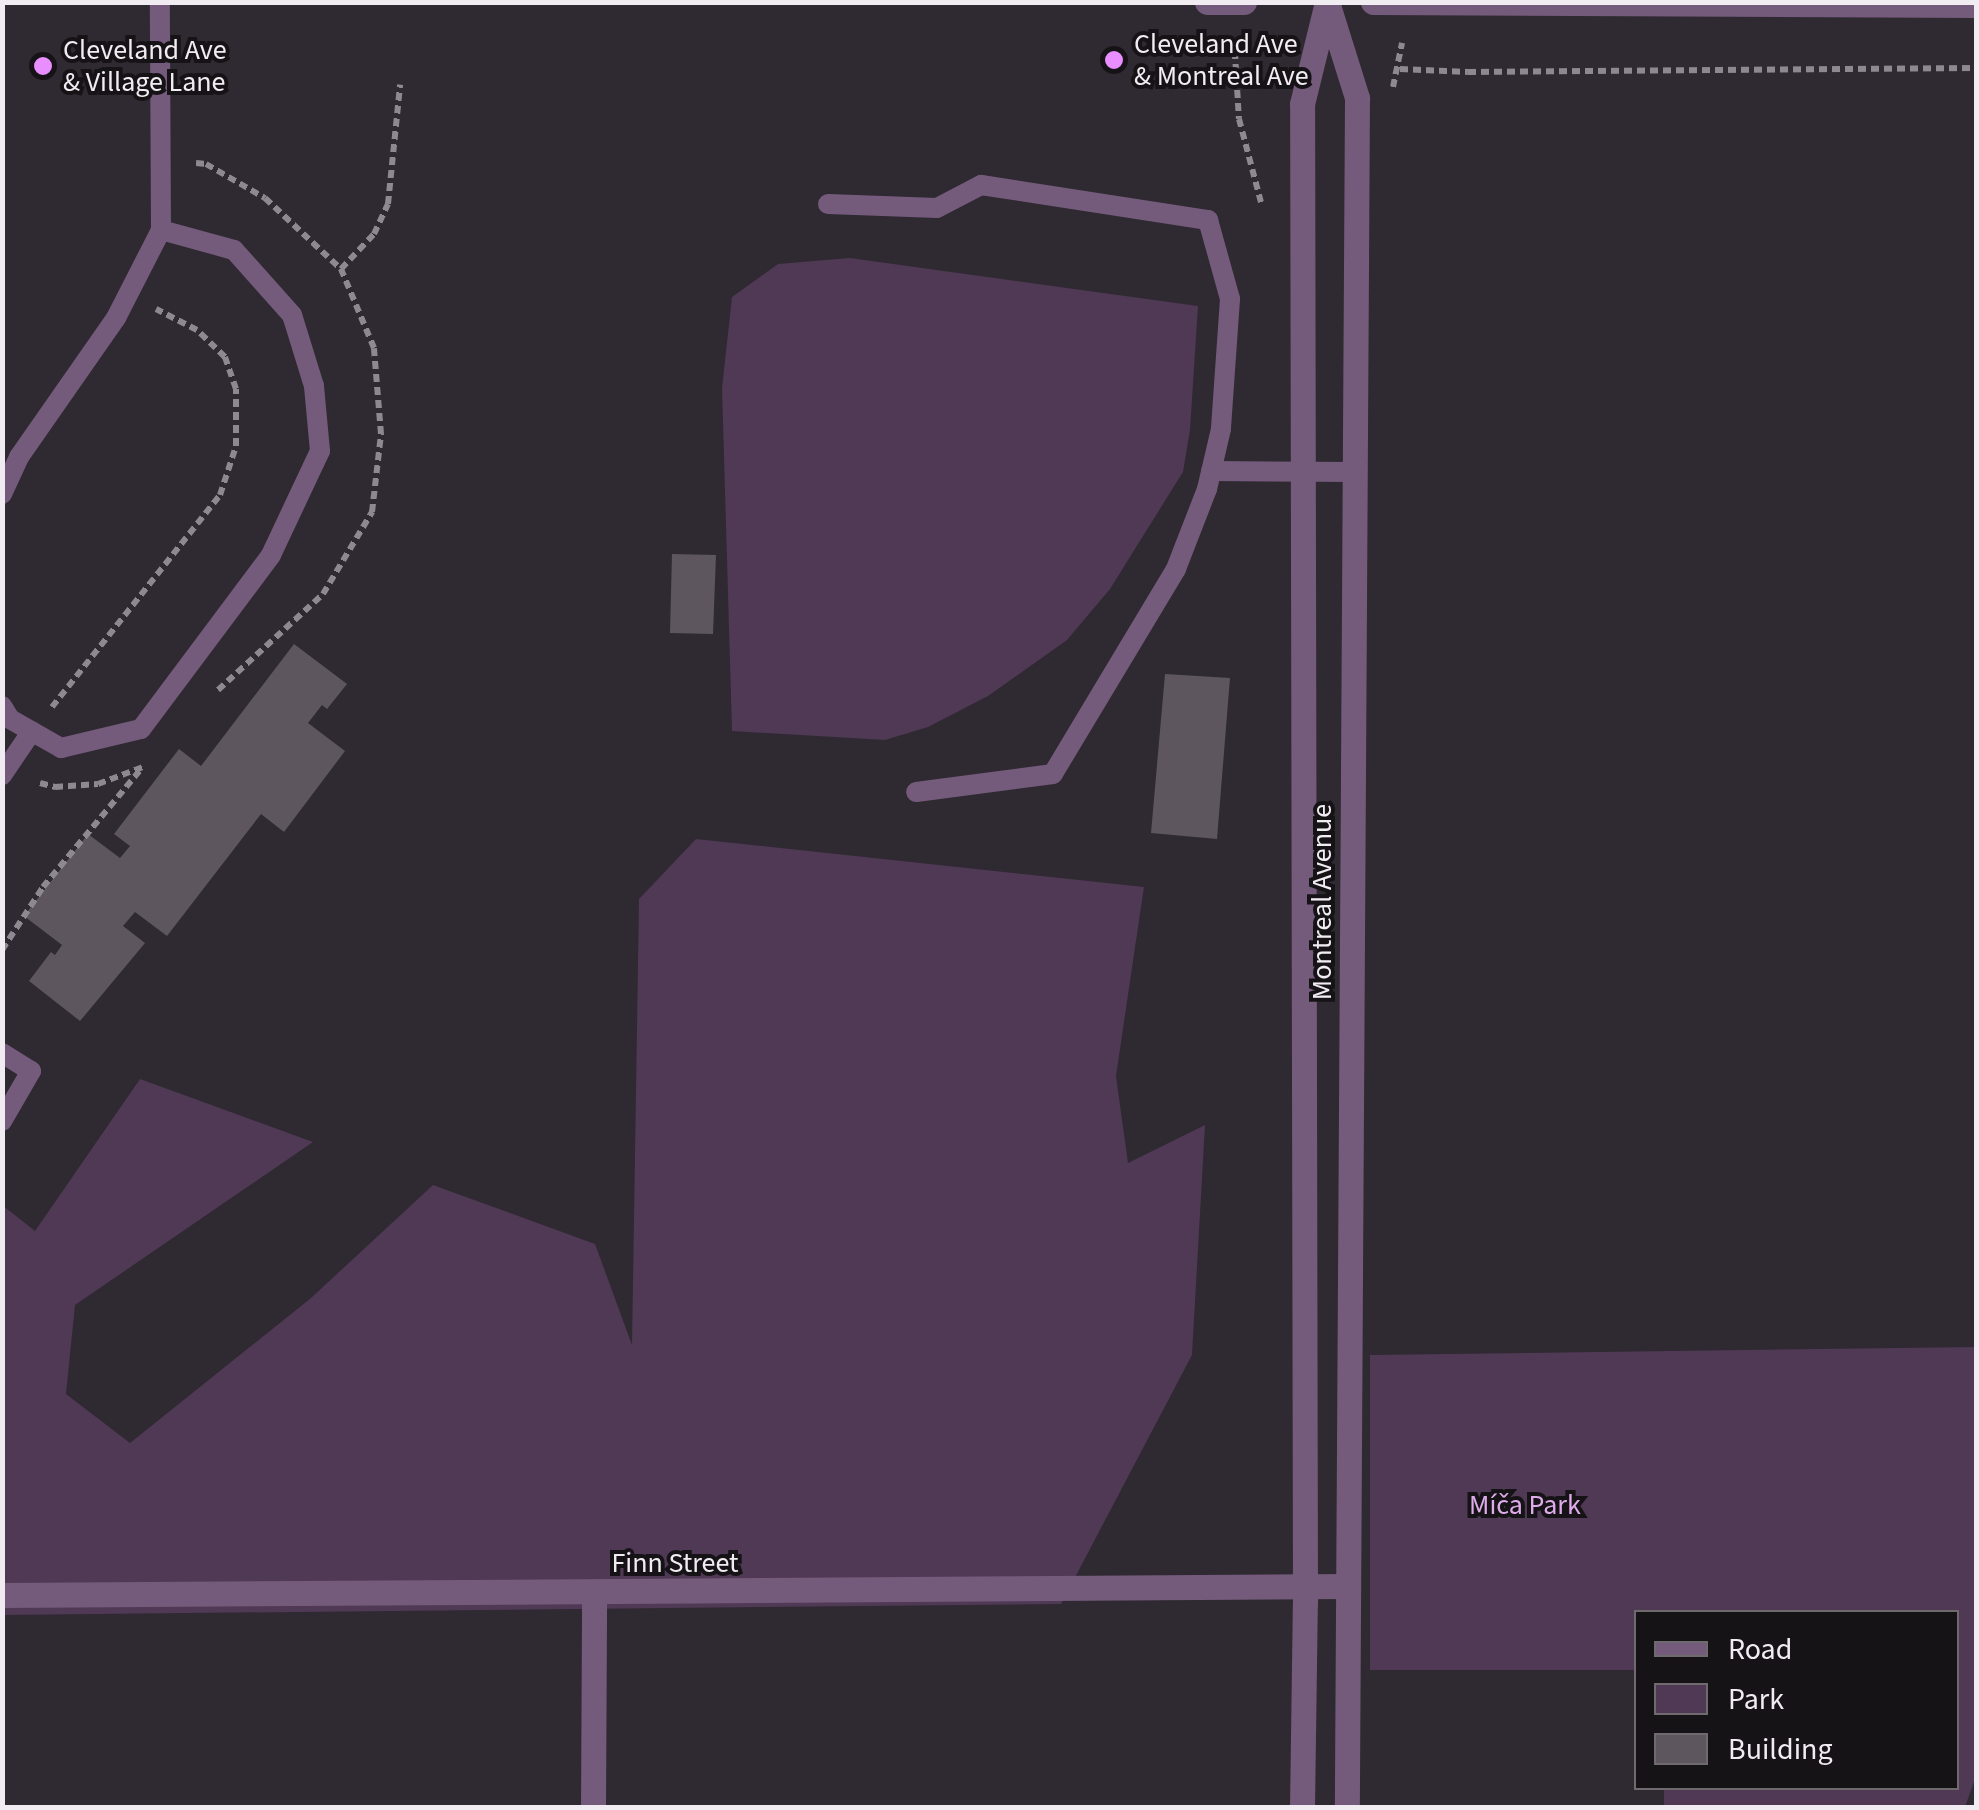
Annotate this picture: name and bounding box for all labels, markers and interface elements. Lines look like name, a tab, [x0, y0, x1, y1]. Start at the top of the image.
place label: Cleveland Ave & Montreal Ave	[1134, 27, 1309, 93]
place label: Cleveland Ave & Village Lane	[63, 33, 227, 99]
marker: Cleveland Ave & Montreal Ave	[1103, 49, 1125, 71]
marker: Cleveland Ave & Village Lane	[32, 55, 54, 77]
street label: Montreal Avenue	[1305, 804, 1339, 1000]
park label: Míča Park	[1469, 1488, 1581, 1522]
street label: Finn Street	[611, 1546, 739, 1580]
legend	[1634, 1610, 1959, 1790]
text: Road	[1728, 1628, 1792, 1671]
text: Park	[1728, 1678, 1784, 1721]
text: Building	[1728, 1728, 1833, 1771]

